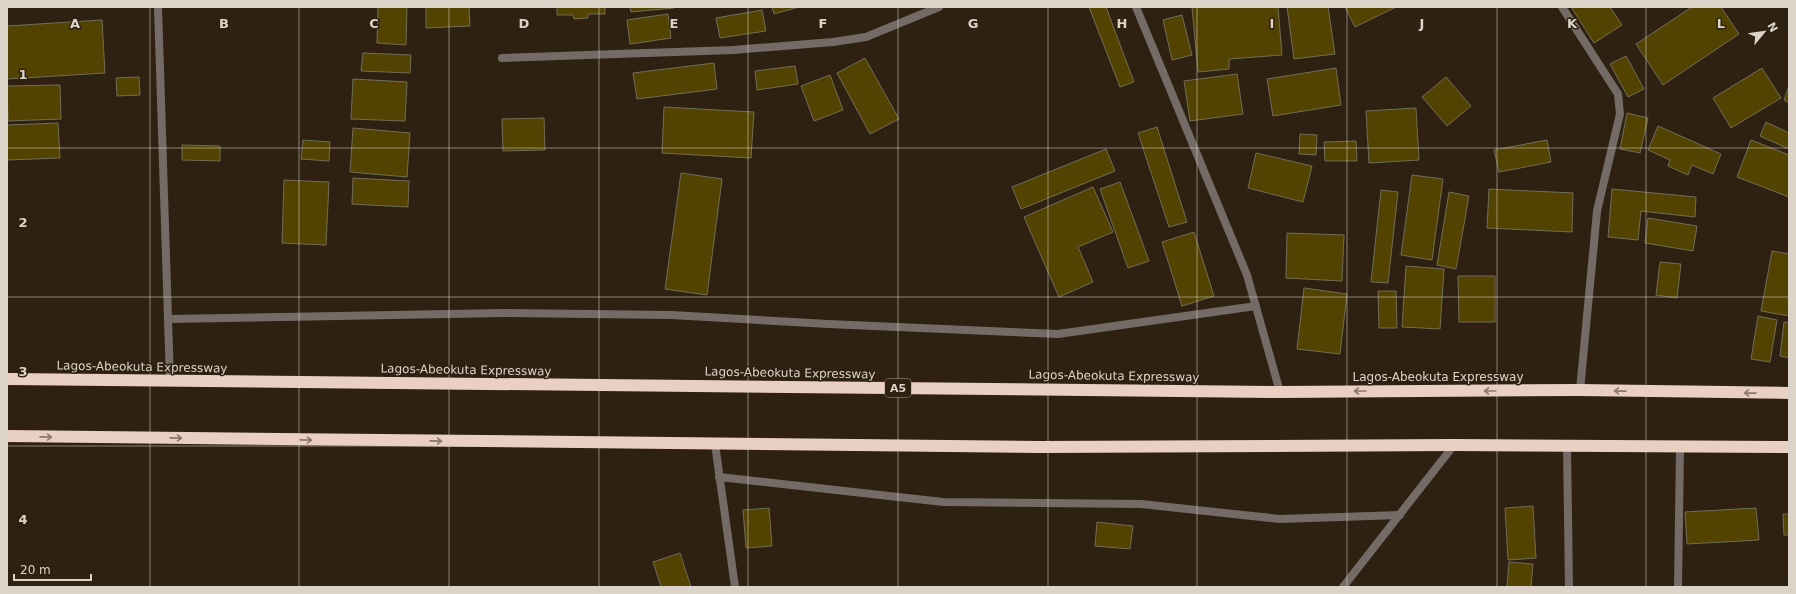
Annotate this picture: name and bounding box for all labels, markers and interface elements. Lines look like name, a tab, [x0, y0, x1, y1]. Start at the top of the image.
north arrow	[1744, 12, 1784, 52]
text: A	[70, 16, 80, 31]
text: B	[219, 16, 229, 31]
text: C	[369, 16, 379, 31]
text: D	[519, 16, 530, 31]
text: E	[670, 16, 678, 31]
text: F	[819, 16, 827, 31]
text: G	[968, 16, 978, 31]
text: H	[1117, 16, 1127, 31]
text: I	[1270, 16, 1274, 31]
text: J	[1419, 16, 1424, 31]
text: K	[1567, 16, 1578, 31]
text: L	[1717, 16, 1725, 31]
text: N	[1764, 20, 1780, 35]
text: 1	[18, 67, 28, 82]
text: 2	[18, 215, 28, 230]
street label: Lagos-Abeokuta Expressway	[56, 359, 228, 375]
street label: Lagos-Abeokuta Expressway	[380, 362, 552, 378]
text: 3	[18, 364, 28, 379]
street label: Lagos-Abeokuta Expressway	[704, 365, 876, 381]
street label: Lagos-Abeokuta Expressway	[1028, 368, 1200, 384]
street label: Lagos-Abeokuta Expressway	[1352, 370, 1524, 384]
road number: A5	[885, 379, 911, 397]
one-way arrow	[1354, 387, 1367, 395]
one-way arrow	[1484, 387, 1497, 395]
one-way arrow	[1614, 387, 1627, 395]
one-way arrow	[1744, 389, 1757, 397]
one-way arrow	[39, 433, 52, 441]
one-way arrow	[169, 434, 182, 442]
one-way arrow	[299, 436, 312, 444]
one-way arrow	[429, 437, 442, 445]
text: 4	[18, 512, 28, 527]
scale bar	[14, 556, 91, 582]
text: 20 m	[20, 563, 51, 577]

